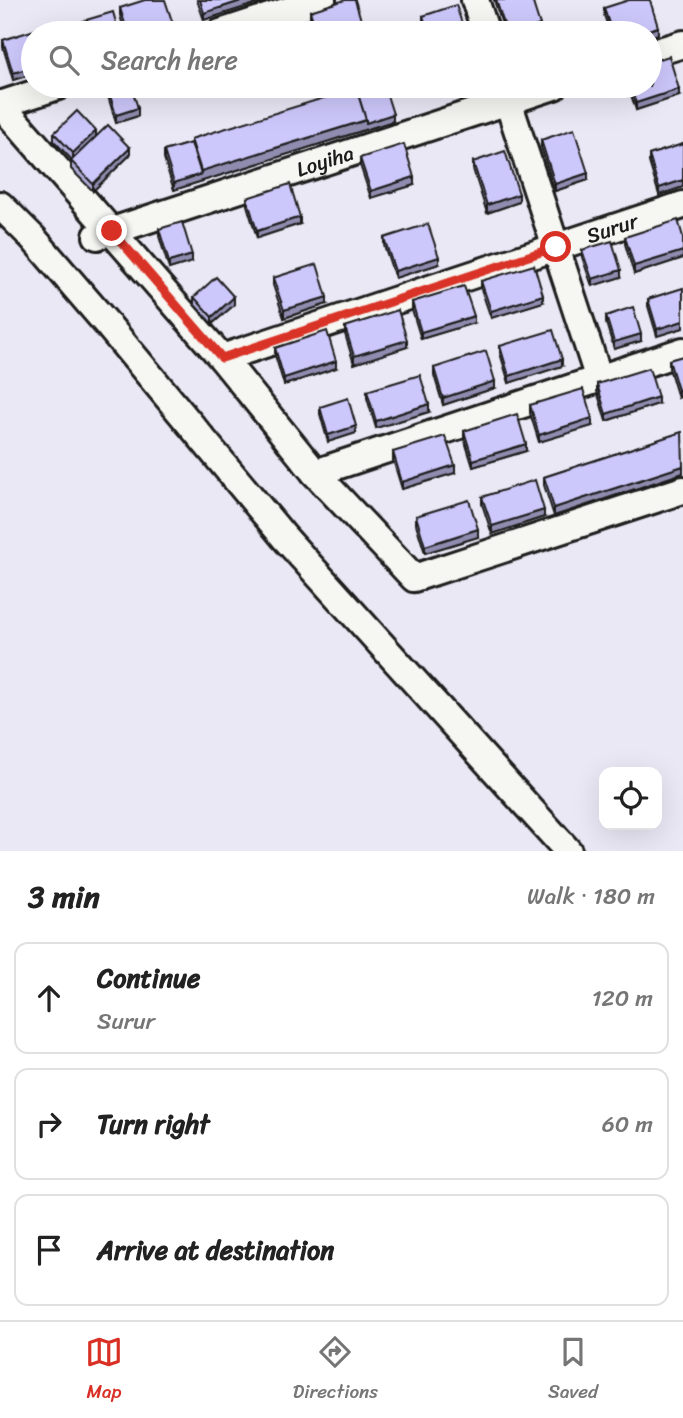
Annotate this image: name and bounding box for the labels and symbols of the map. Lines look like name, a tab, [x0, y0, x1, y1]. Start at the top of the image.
street label: Loyiha	[291, 134, 359, 188]
street label: Surur	[581, 202, 645, 255]
route end	[96, 215, 127, 246]
route start	[540, 231, 571, 262]

